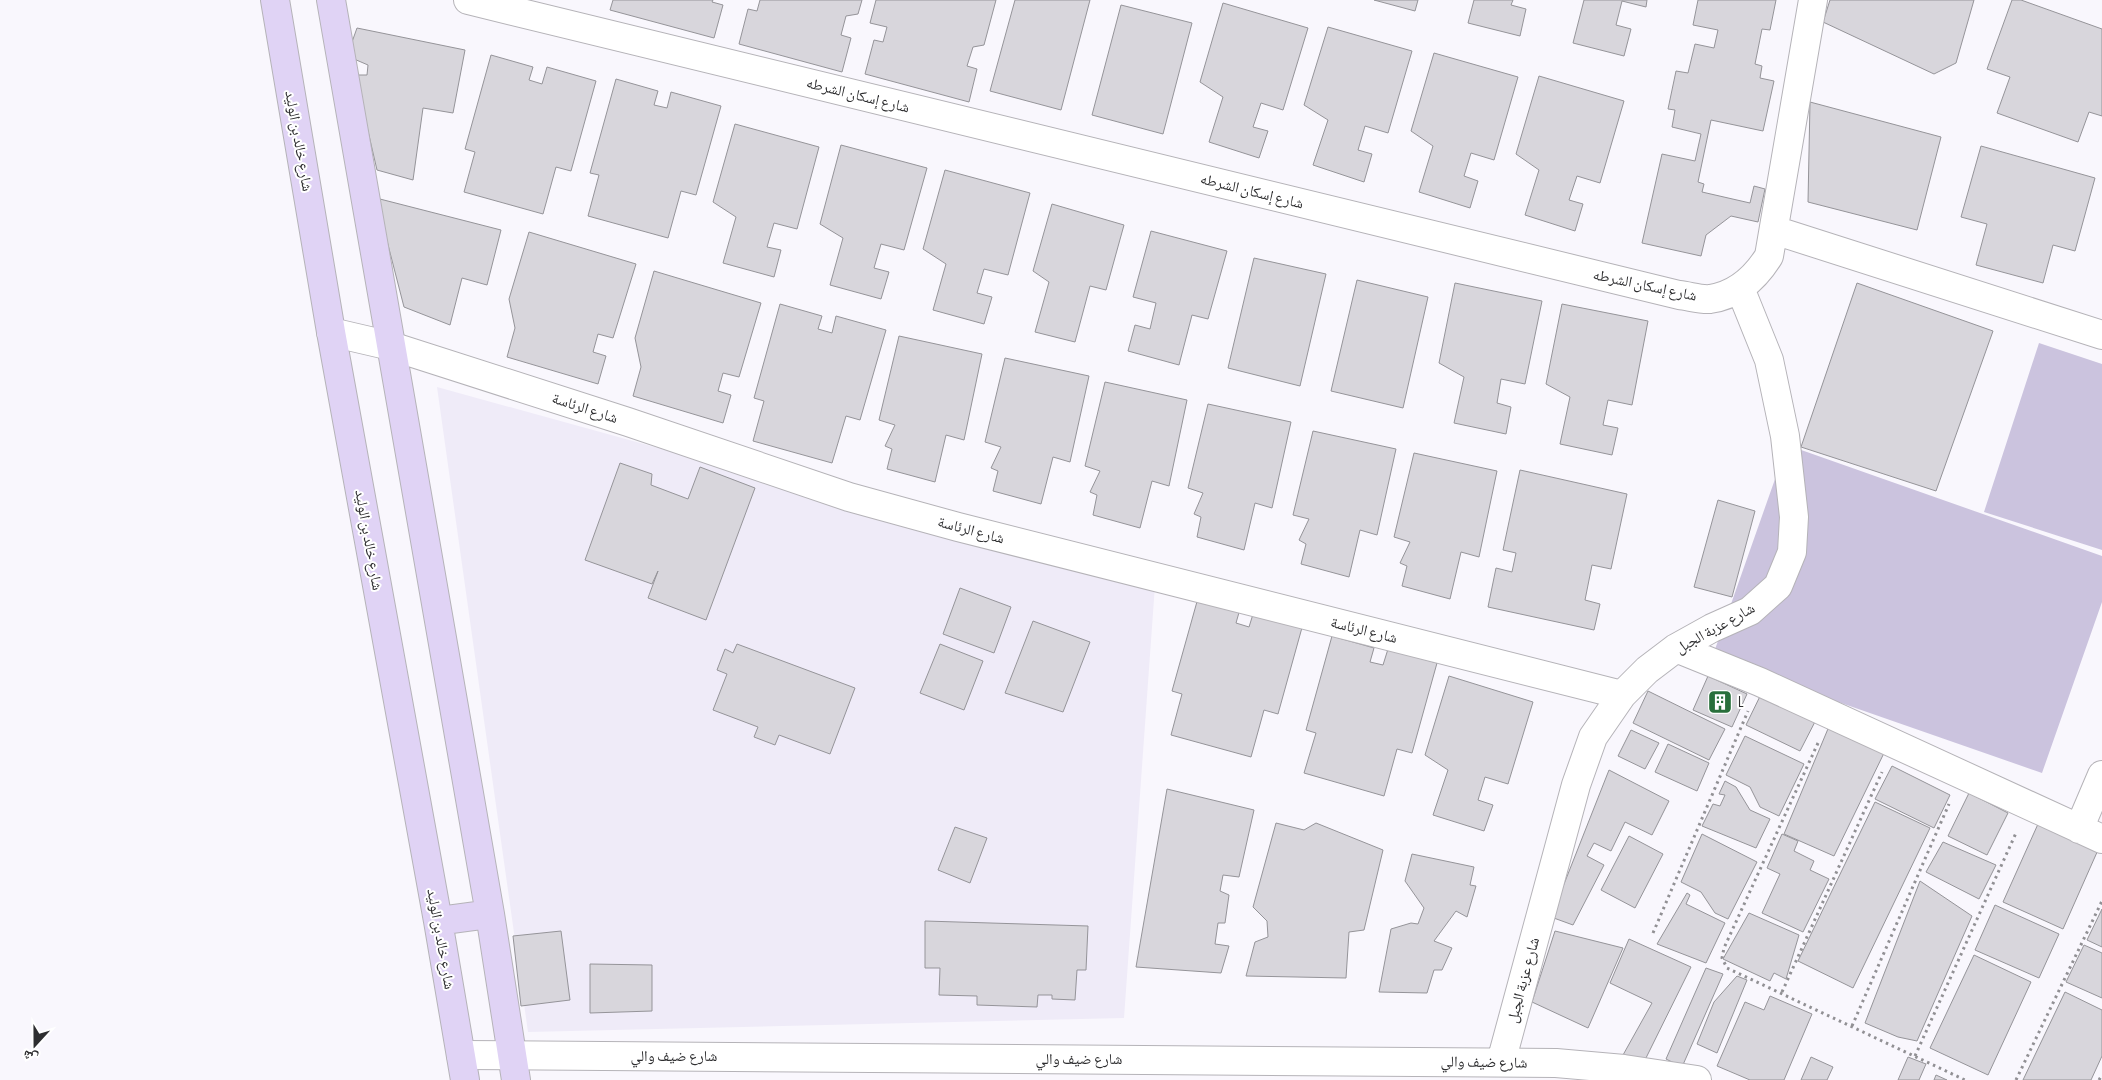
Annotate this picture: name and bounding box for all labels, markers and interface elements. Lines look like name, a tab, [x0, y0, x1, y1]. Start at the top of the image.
street label: شارع إسكان الشرطه	[804, 73, 912, 118]
street label: شارع خالد بن الوليد	[280, 89, 317, 193]
street label: شارع إسكان الشرطه	[1198, 169, 1306, 214]
street label: شارع إسكان الشرطه	[1591, 265, 1699, 306]
street label: شارع الرئاسة	[549, 389, 620, 428]
street label: شارع خالد بن الوليد	[350, 488, 387, 592]
street label: شارع الرئاسة	[935, 512, 1006, 549]
street label: شارع عزبة الجبل	[1672, 599, 1758, 658]
street label: شارع الرئاسة	[1328, 613, 1399, 648]
building icon: L	[1707, 689, 1733, 715]
place label: L	[1738, 693, 1744, 712]
street label: شارع خالد بن الوليد	[422, 887, 459, 991]
street label: شارع عزبة الجبل	[1503, 935, 1544, 1025]
north arrow	[10, 1020, 60, 1070]
text: ش	[20, 1046, 41, 1067]
street label: شارع ضيف والي	[631, 1047, 718, 1068]
street label: شارع ضيف والي	[1036, 1050, 1123, 1071]
street label: شارع ضيف والي	[1440, 1052, 1528, 1075]

